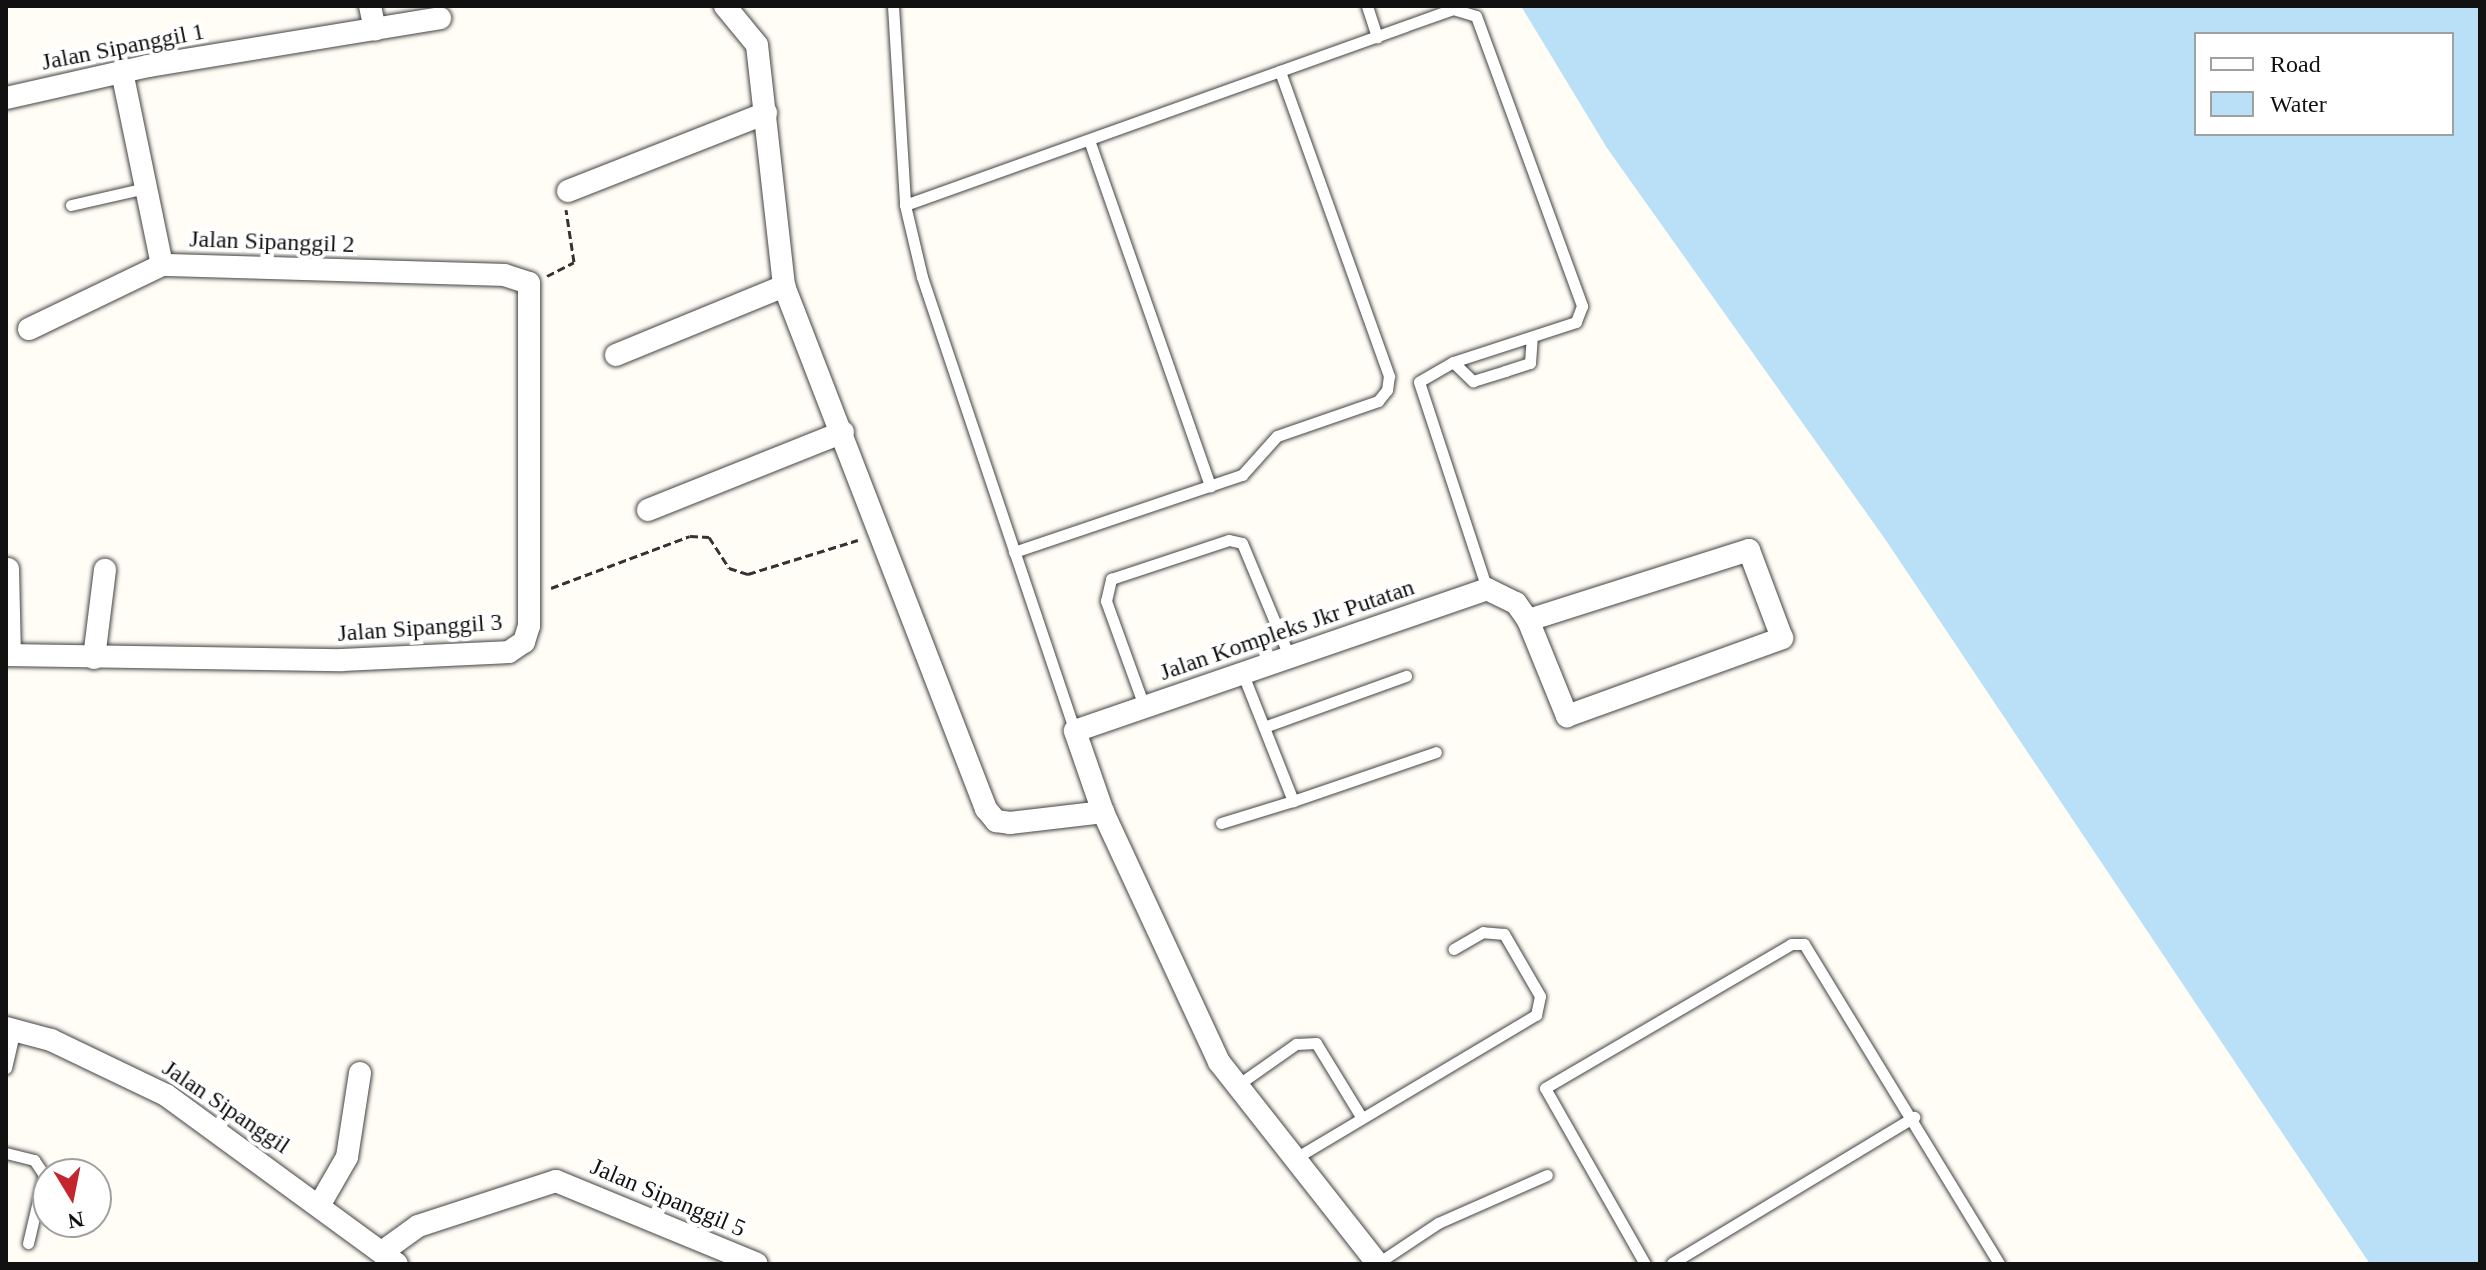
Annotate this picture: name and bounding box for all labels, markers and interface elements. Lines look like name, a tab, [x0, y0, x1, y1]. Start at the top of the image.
street label: Jalan Sipanggil 1	[39, 17, 207, 77]
legend	[2194, 32, 2454, 136]
text: Road	[2270, 51, 2321, 77]
text: Water	[2270, 91, 2327, 117]
street label: Jalan Sipanggil 2	[189, 225, 355, 259]
street label: Jalan Kompleks Jkr Putatan	[1156, 573, 1418, 687]
street label: Jalan Sipanggil 3	[337, 608, 503, 648]
street label: Jalan Sipanggil	[157, 1054, 295, 1160]
street label: Jalan Sipanggil 5	[586, 1152, 750, 1244]
north arrow	[32, 1158, 112, 1238]
text: N	[66, 1206, 86, 1234]

